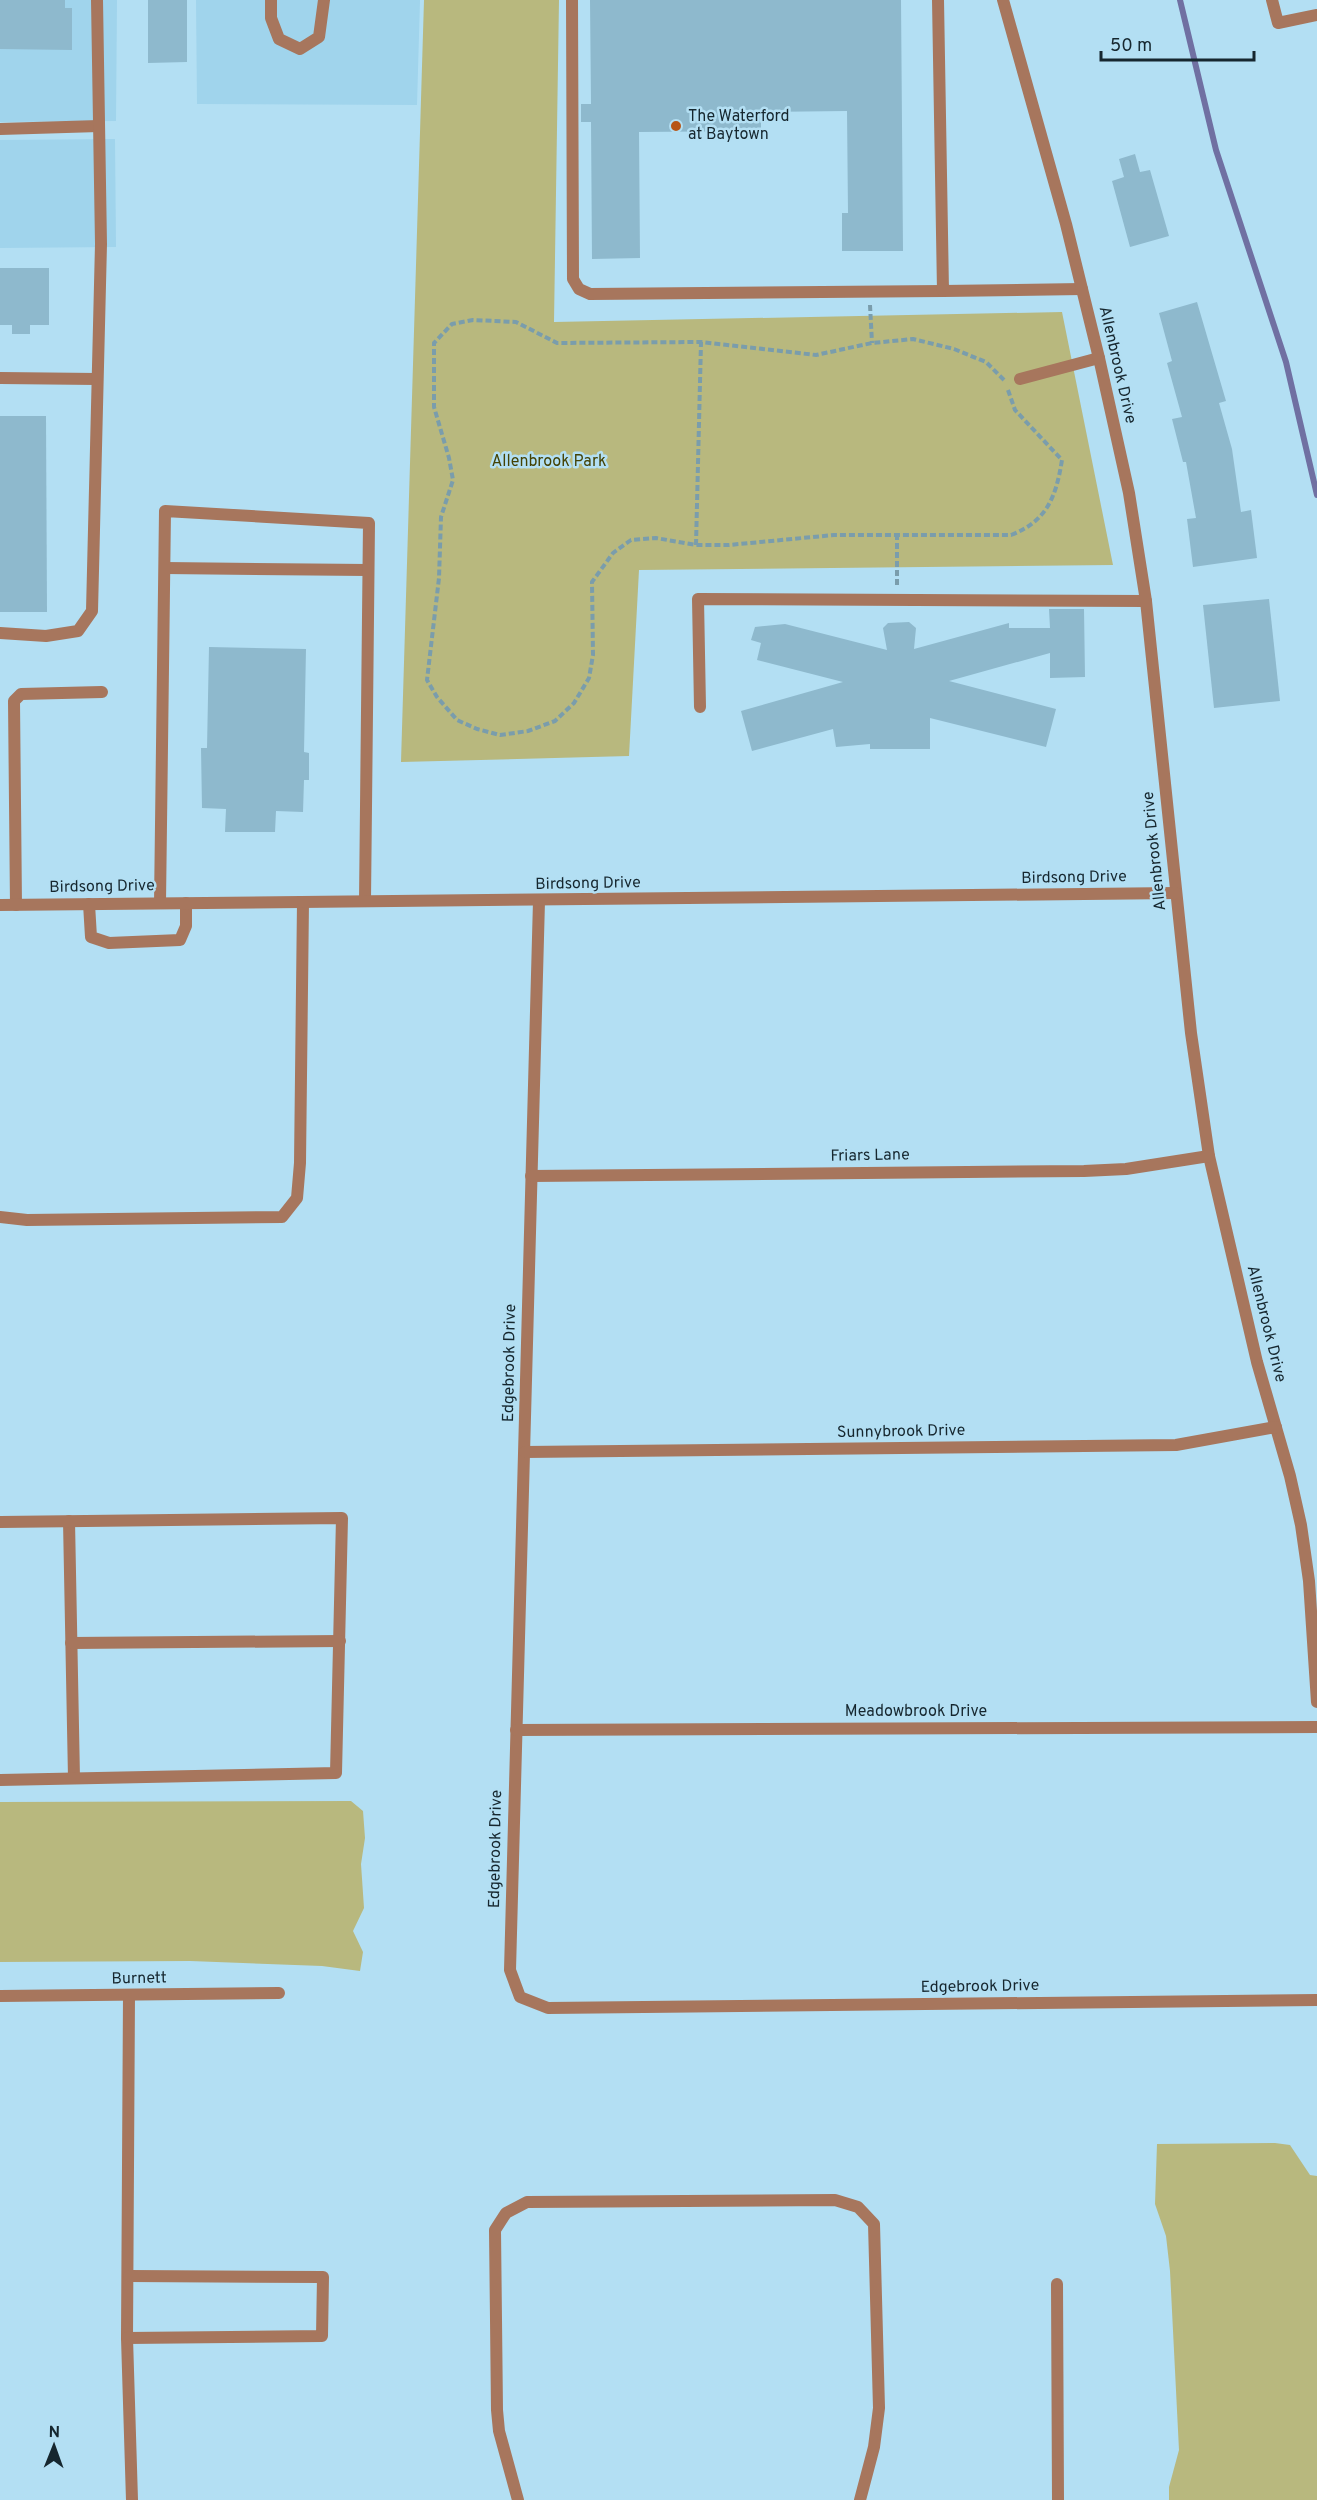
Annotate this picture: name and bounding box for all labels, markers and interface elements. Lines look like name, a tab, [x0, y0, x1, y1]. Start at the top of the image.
scale bar	[1101, 24, 1254, 62]
text: 50 m	[1110, 35, 1152, 58]
place label: The Waterford at Baytown	[688, 107, 789, 145]
marker: The Waterford at Baytown	[669, 119, 683, 133]
street label: Allenbrook Drive	[1094, 304, 1140, 426]
park label: Allenbrook Park	[491, 452, 607, 472]
street label: Allenbrook Drive	[1139, 790, 1171, 912]
street label: Birdsong Drive	[1021, 867, 1127, 889]
street label: Birdsong Drive	[535, 873, 641, 895]
street label: Birdsong Drive	[49, 876, 155, 898]
street label: Friars Lane	[830, 1145, 910, 1167]
street label: Allenbrook Drive	[1242, 1263, 1290, 1385]
street label: Edgebrook Drive	[499, 1304, 521, 1422]
street label: Sunnybrook Drive	[837, 1421, 965, 1443]
street label: Meadowbrook Drive	[845, 1702, 987, 1722]
street label: Edgebrook Drive	[485, 1790, 507, 1908]
street label: Burnett	[111, 1969, 167, 1989]
street label: Edgebrook Drive	[921, 1976, 1039, 1998]
north arrow	[24, 2416, 84, 2476]
text: N	[48, 2423, 60, 2443]

